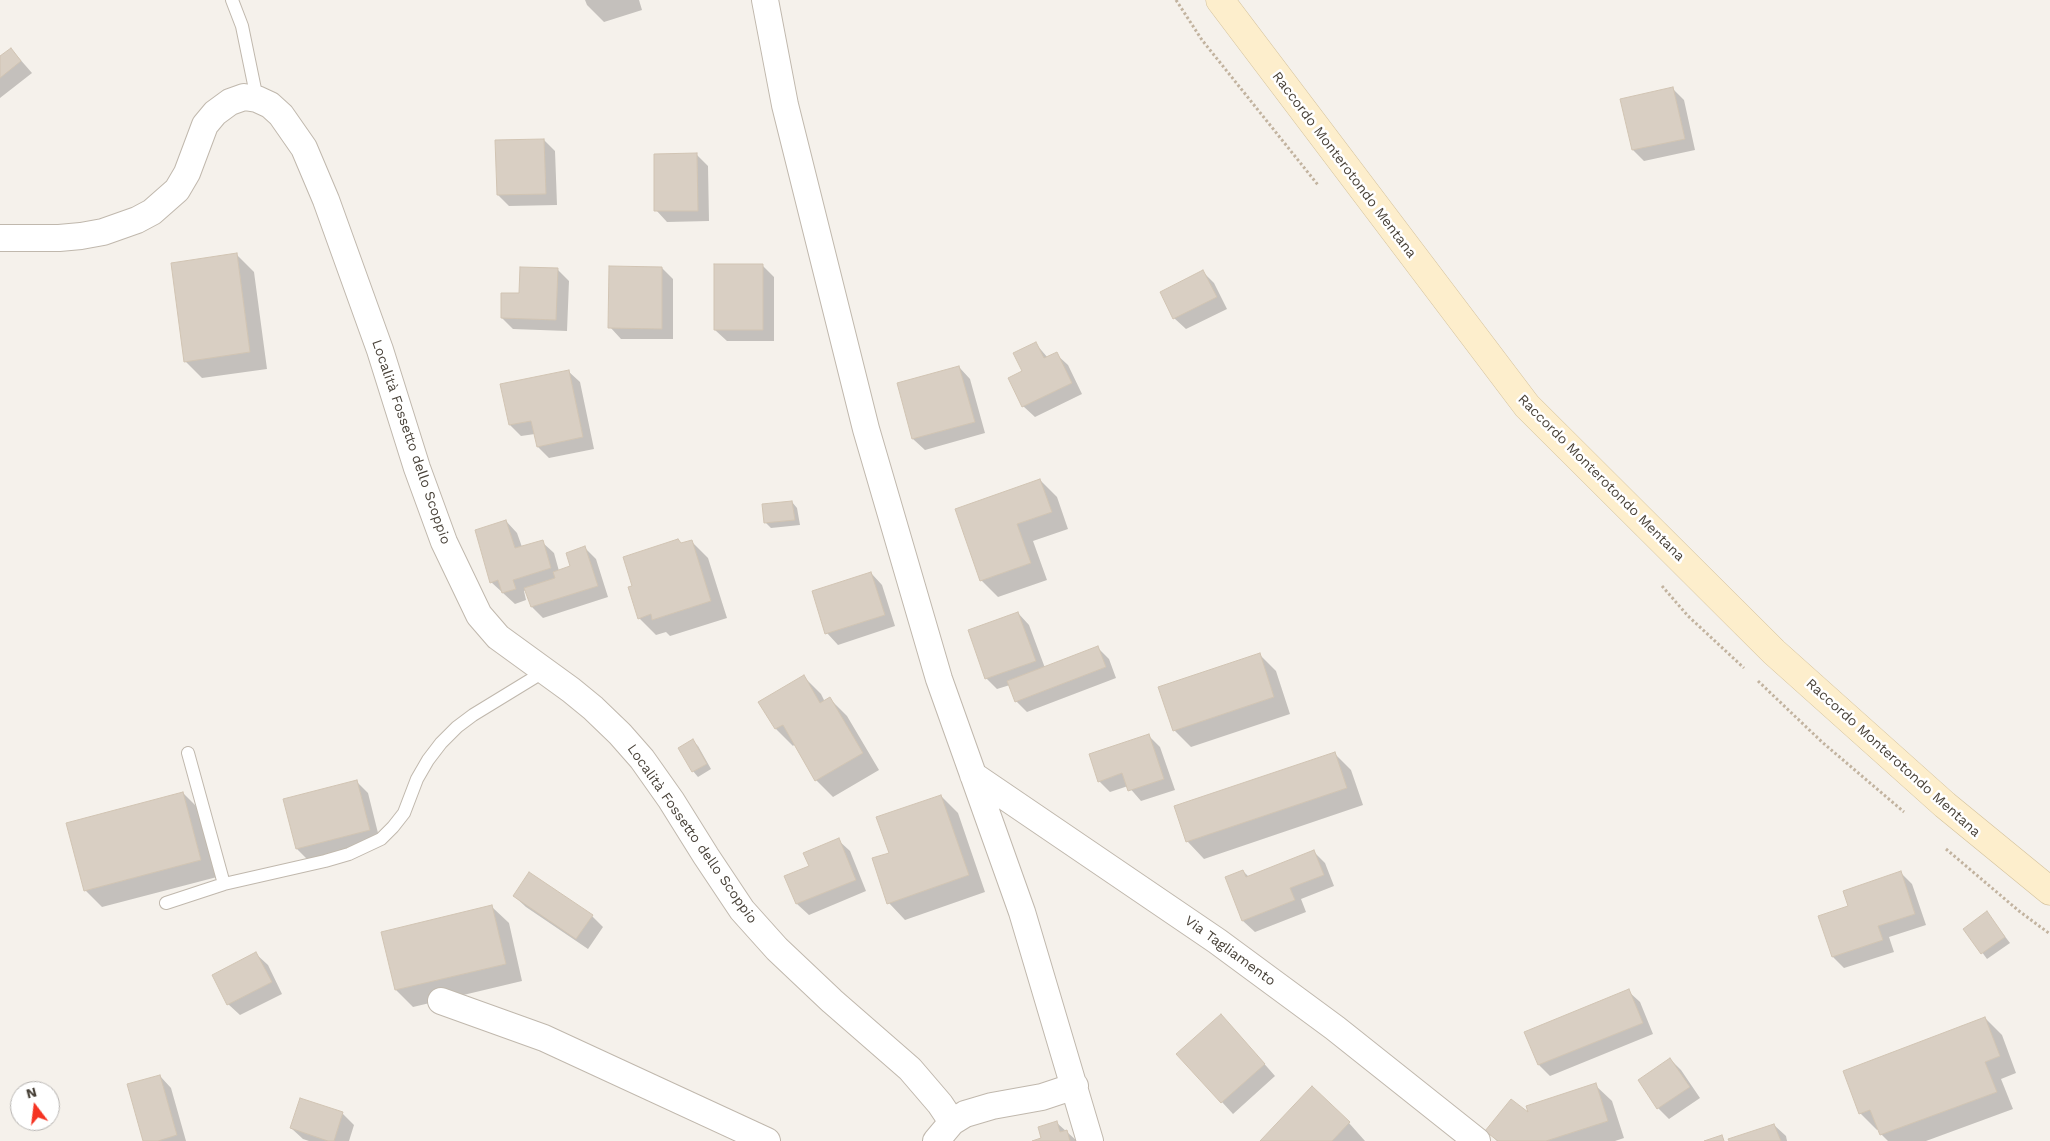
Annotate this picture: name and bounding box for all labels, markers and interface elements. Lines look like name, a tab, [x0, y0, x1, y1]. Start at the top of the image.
street label: Raccordo Monterotondo Mentana	[1268, 68, 1420, 262]
street label: Località Fossetto dello Scoppio	[368, 338, 454, 546]
street label: Raccordo Monterotondo Mentana	[1514, 391, 1688, 565]
street label: Raccordo Monterotondo Mentana	[1802, 675, 1984, 841]
street label: Località Fossetto dello Scoppio	[623, 741, 761, 927]
street label: Via Tagliamento	[1181, 912, 1279, 990]
north arrow	[10, 1081, 60, 1131]
text: N	[24, 1083, 38, 1102]

